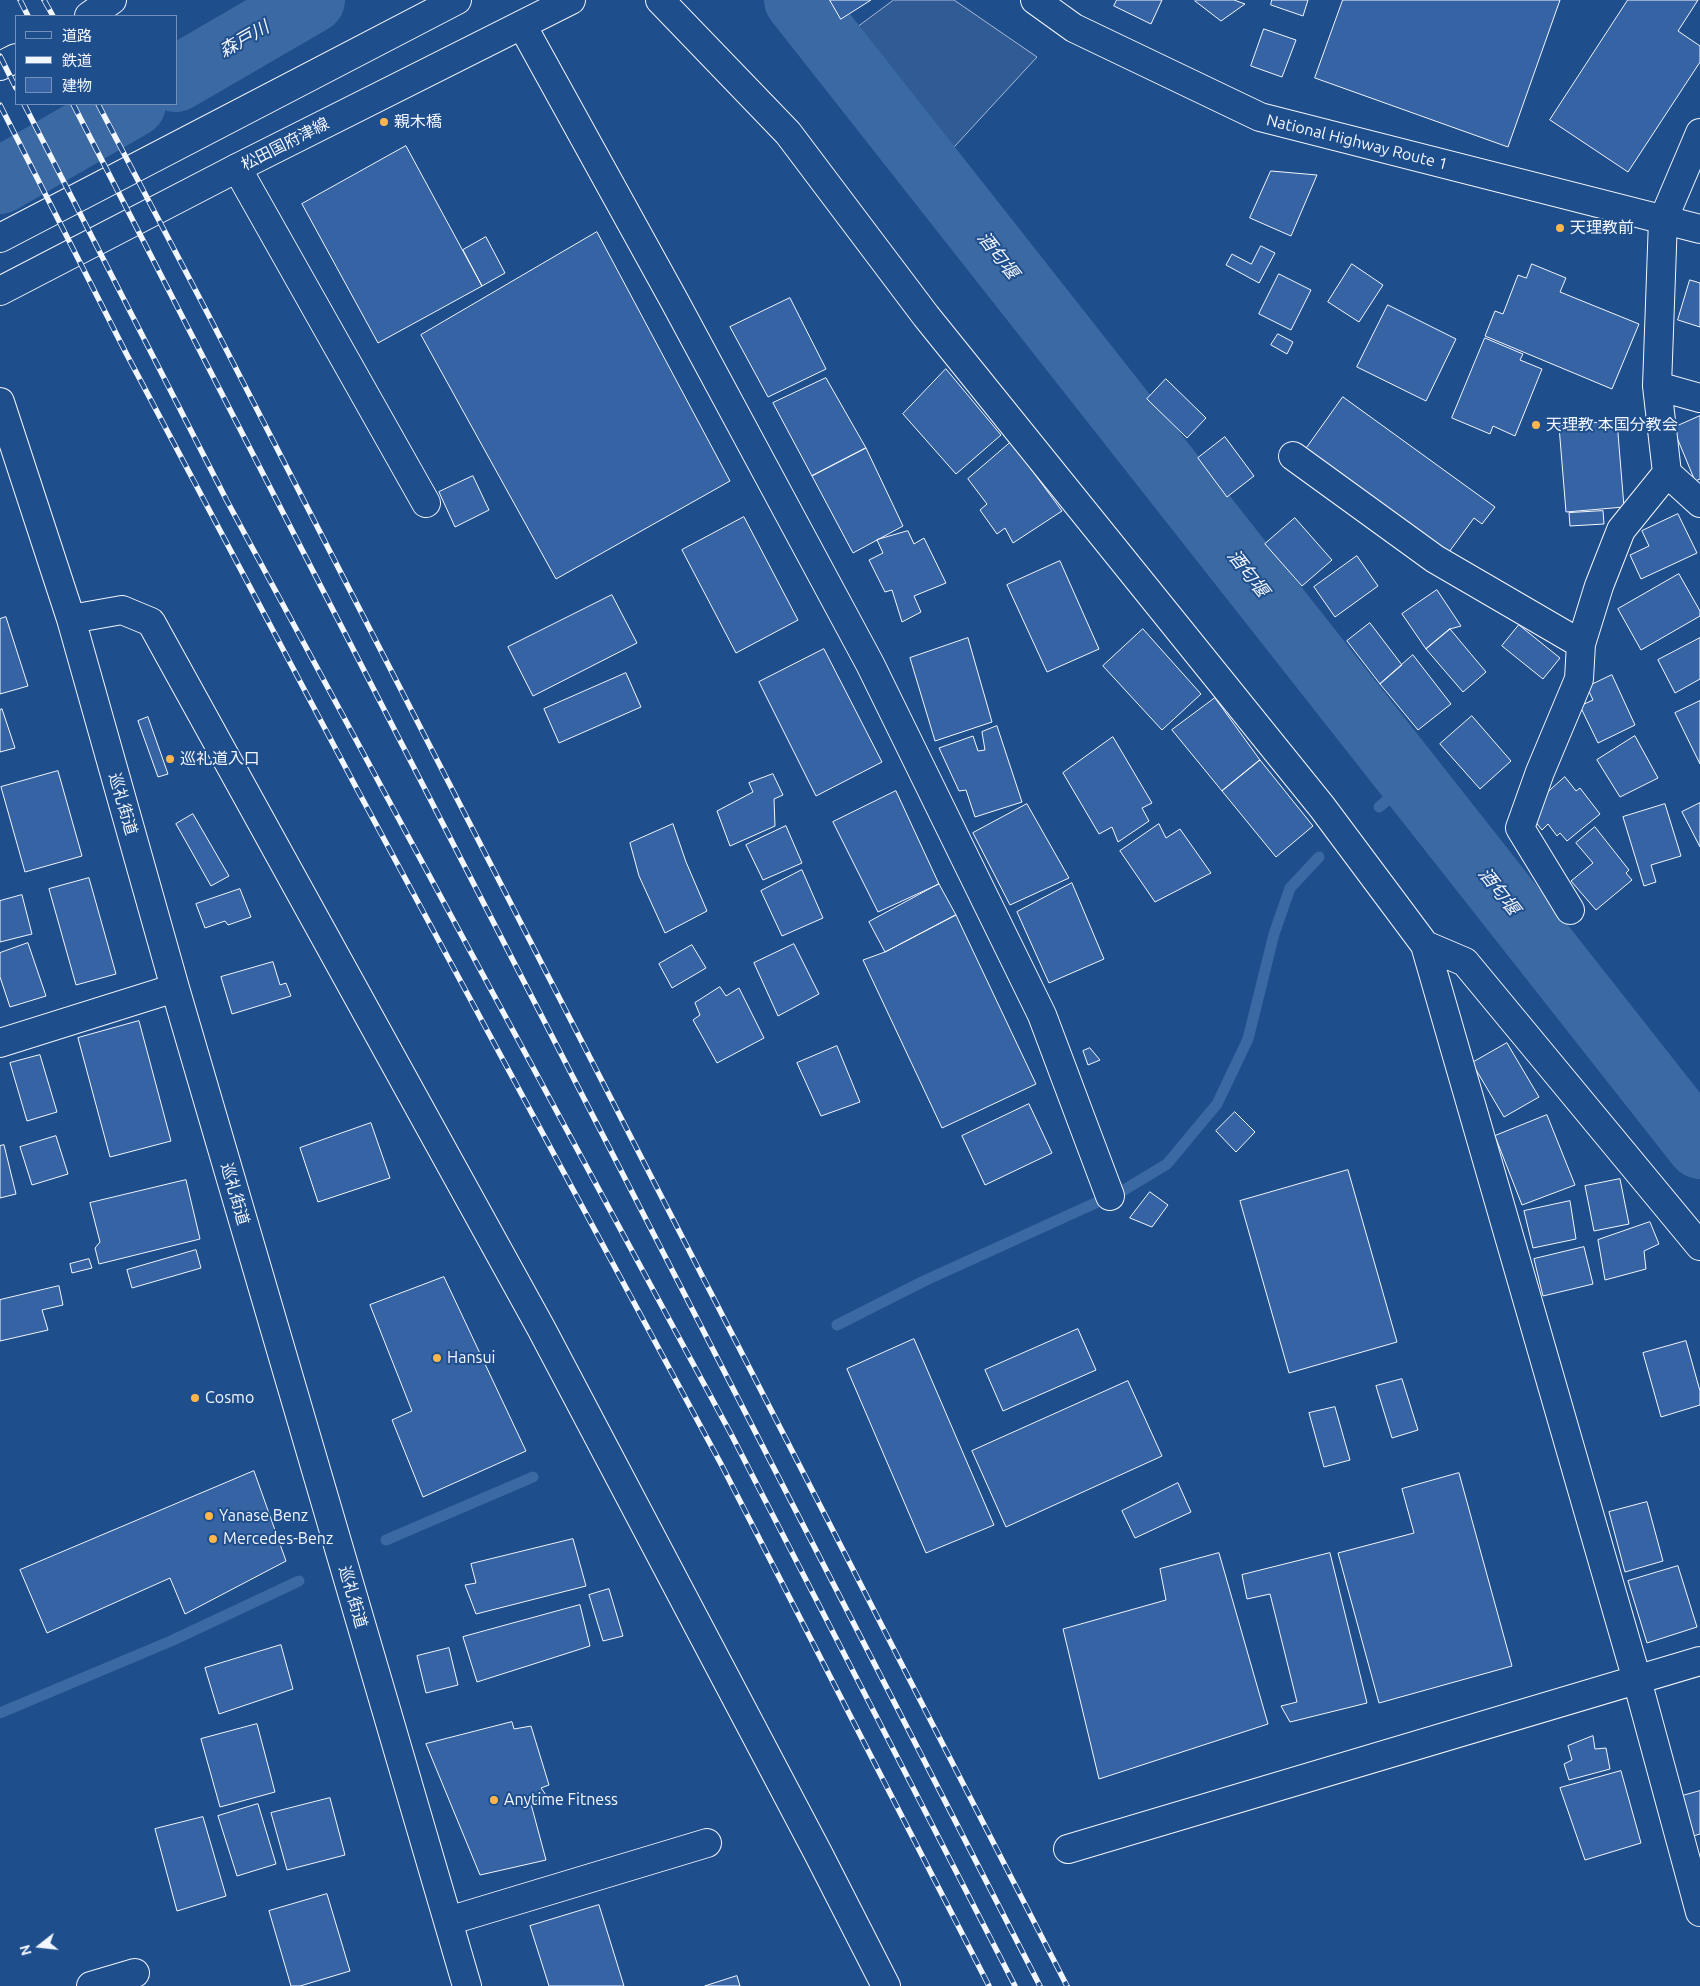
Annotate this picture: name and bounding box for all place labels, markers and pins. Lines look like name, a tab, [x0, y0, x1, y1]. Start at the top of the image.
place label: 親木橋	[394, 112, 442, 132]
marker: 親木橋	[378, 116, 390, 128]
place label: 天理教前	[1570, 218, 1634, 238]
marker: 天理教前	[1554, 222, 1566, 234]
place label: 天理教 本国分教会	[1546, 415, 1678, 435]
marker: 天理教 本国分教会	[1530, 419, 1542, 431]
place label: 巡礼道入口	[180, 749, 260, 769]
marker: 巡礼道入口	[164, 753, 176, 765]
place label: Hansui	[447, 1348, 495, 1368]
marker: Hansui	[431, 1352, 443, 1364]
place label: Cosmo	[205, 1388, 254, 1408]
marker: Cosmo	[189, 1392, 201, 1404]
place label: Yanase Benz	[219, 1506, 308, 1526]
marker: Yanase Benz	[203, 1510, 215, 1522]
place label: Mercedes-Benz	[223, 1529, 333, 1549]
marker: Mercedes-Benz	[207, 1533, 219, 1545]
place label: Anytime Fitness	[504, 1790, 618, 1810]
marker: Anytime Fitness	[488, 1794, 500, 1806]

